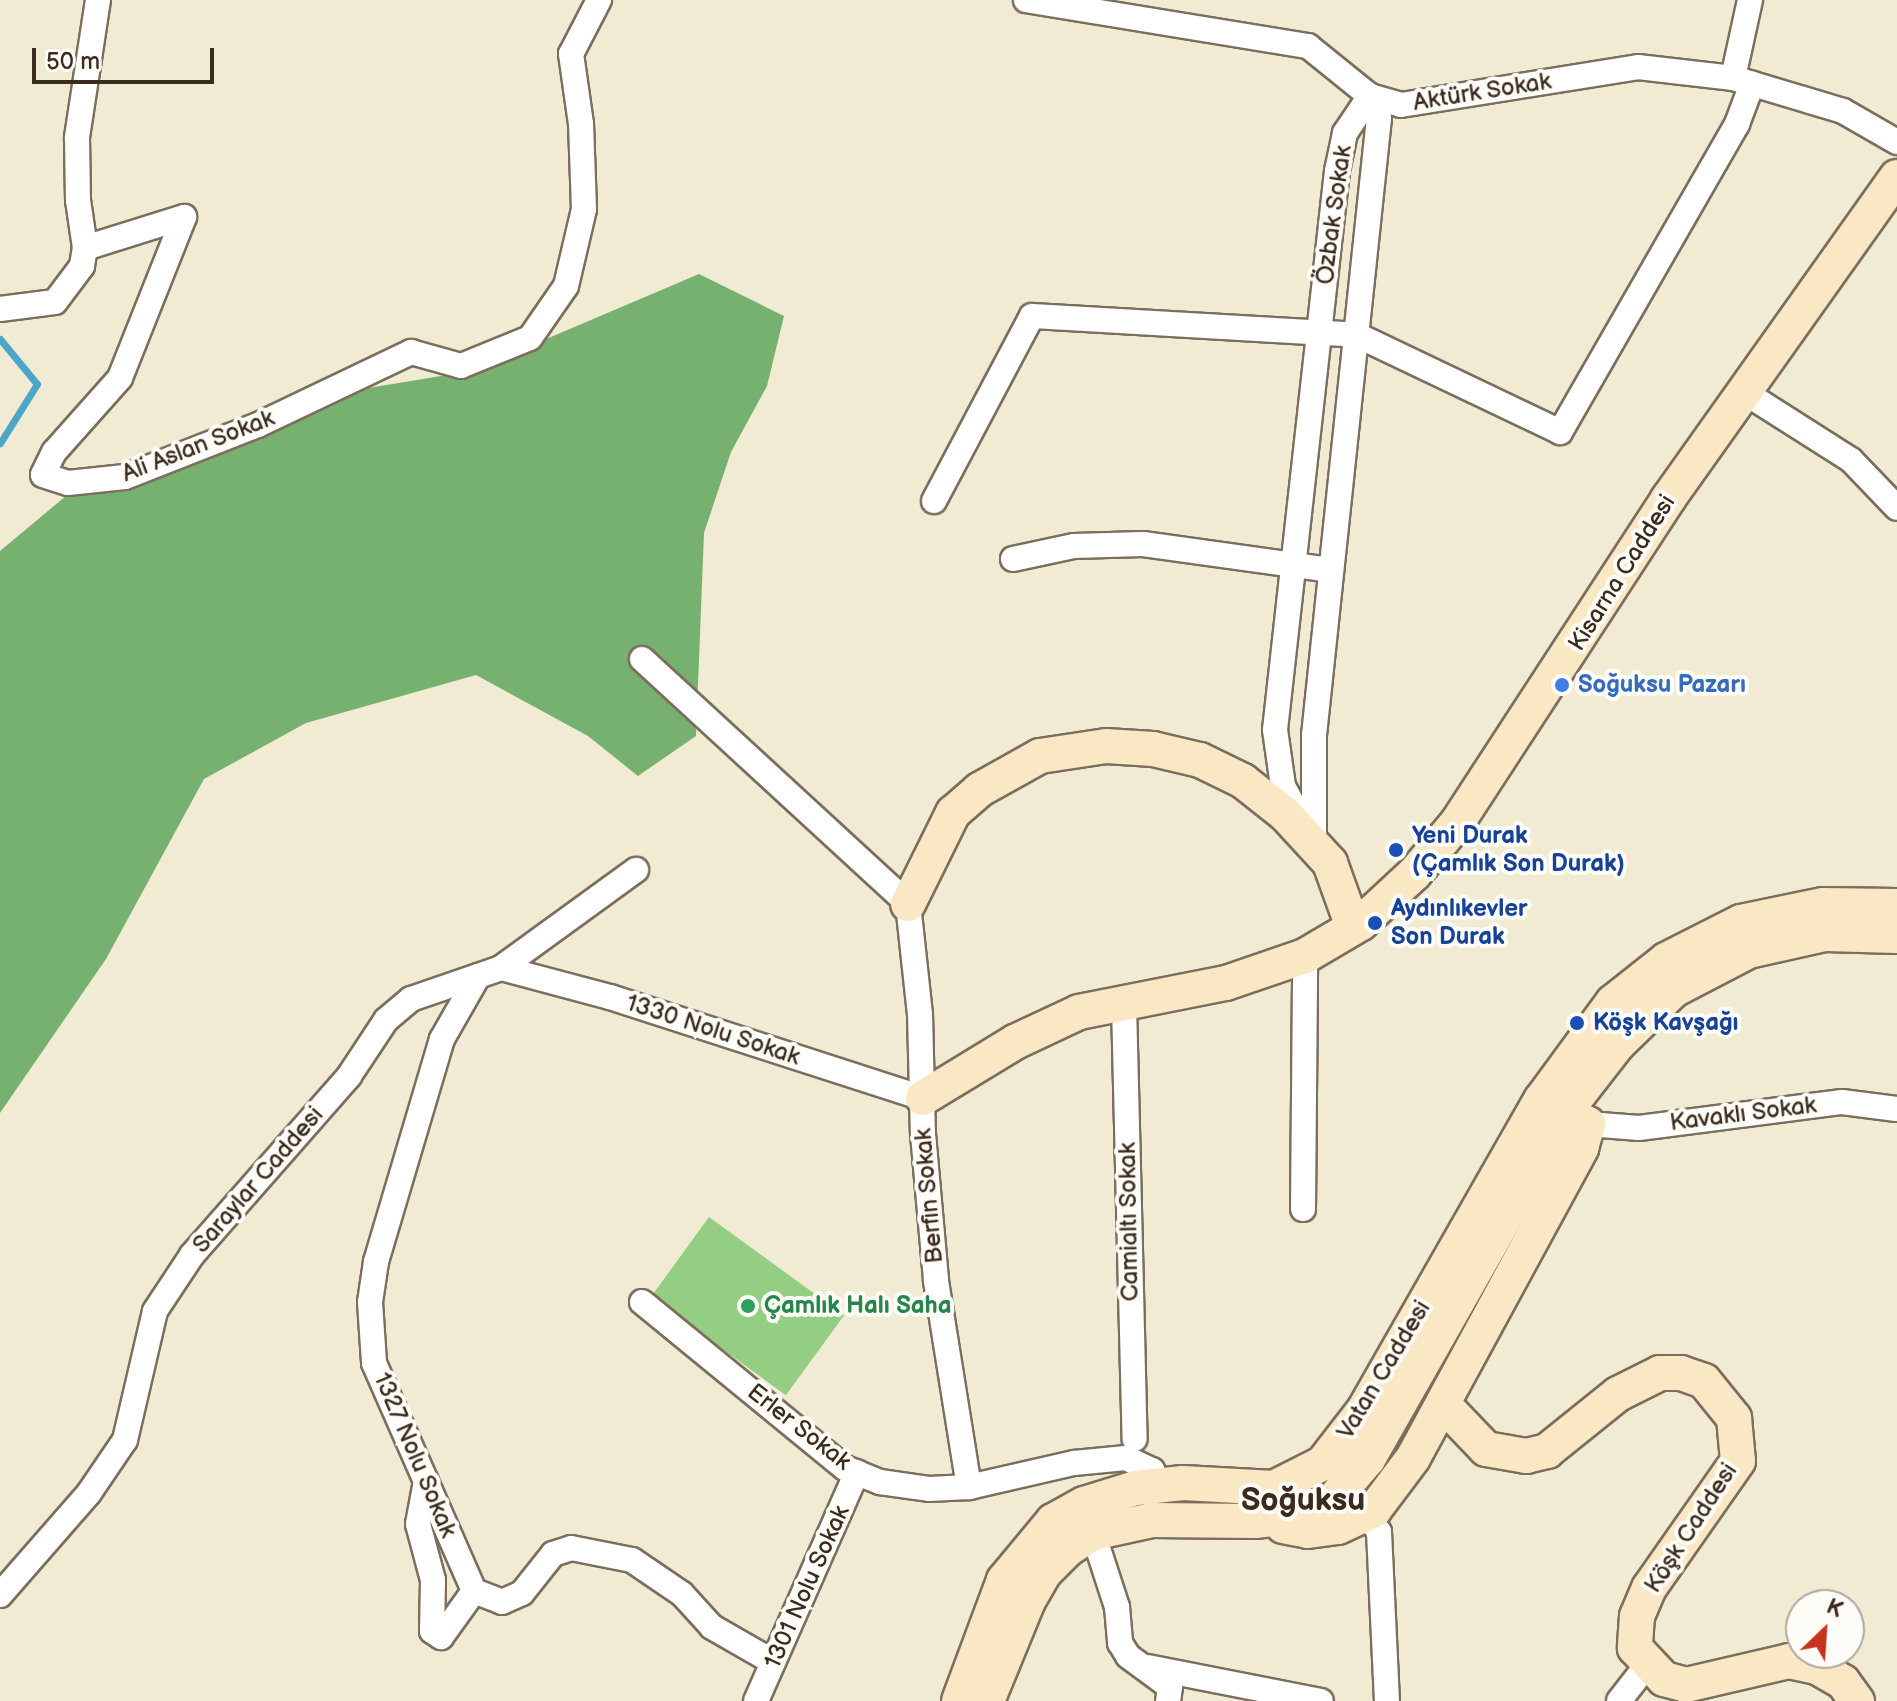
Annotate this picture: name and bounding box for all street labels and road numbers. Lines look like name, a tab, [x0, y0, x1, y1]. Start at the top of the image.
street label: Aktürk Sokak	[1411, 67, 1553, 117]
street label: Özbak Sokak	[1310, 143, 1358, 287]
street label: Ali Aslan Sokak	[117, 404, 279, 488]
street label: Kisarna Caddesi	[1562, 490, 1682, 656]
street label: 1330 Nolu Sokak	[622, 988, 804, 1072]
street label: Kavaklı Sokak	[1668, 1091, 1818, 1137]
street label: Saraylar Caddesi	[187, 1101, 329, 1259]
street label: Berfin Sokak	[909, 1127, 949, 1265]
street label: Camialtı Sokak	[1113, 1142, 1145, 1302]
street label: Vatan Caddesi	[1331, 1295, 1437, 1445]
street label: 1327 Nolu Sokak	[367, 1367, 463, 1543]
street label: Erler Sokak	[741, 1378, 857, 1476]
street label: Köşk Caddesi	[1638, 1458, 1744, 1598]
street label: 1301 Nolu Sokak	[758, 1501, 856, 1673]

